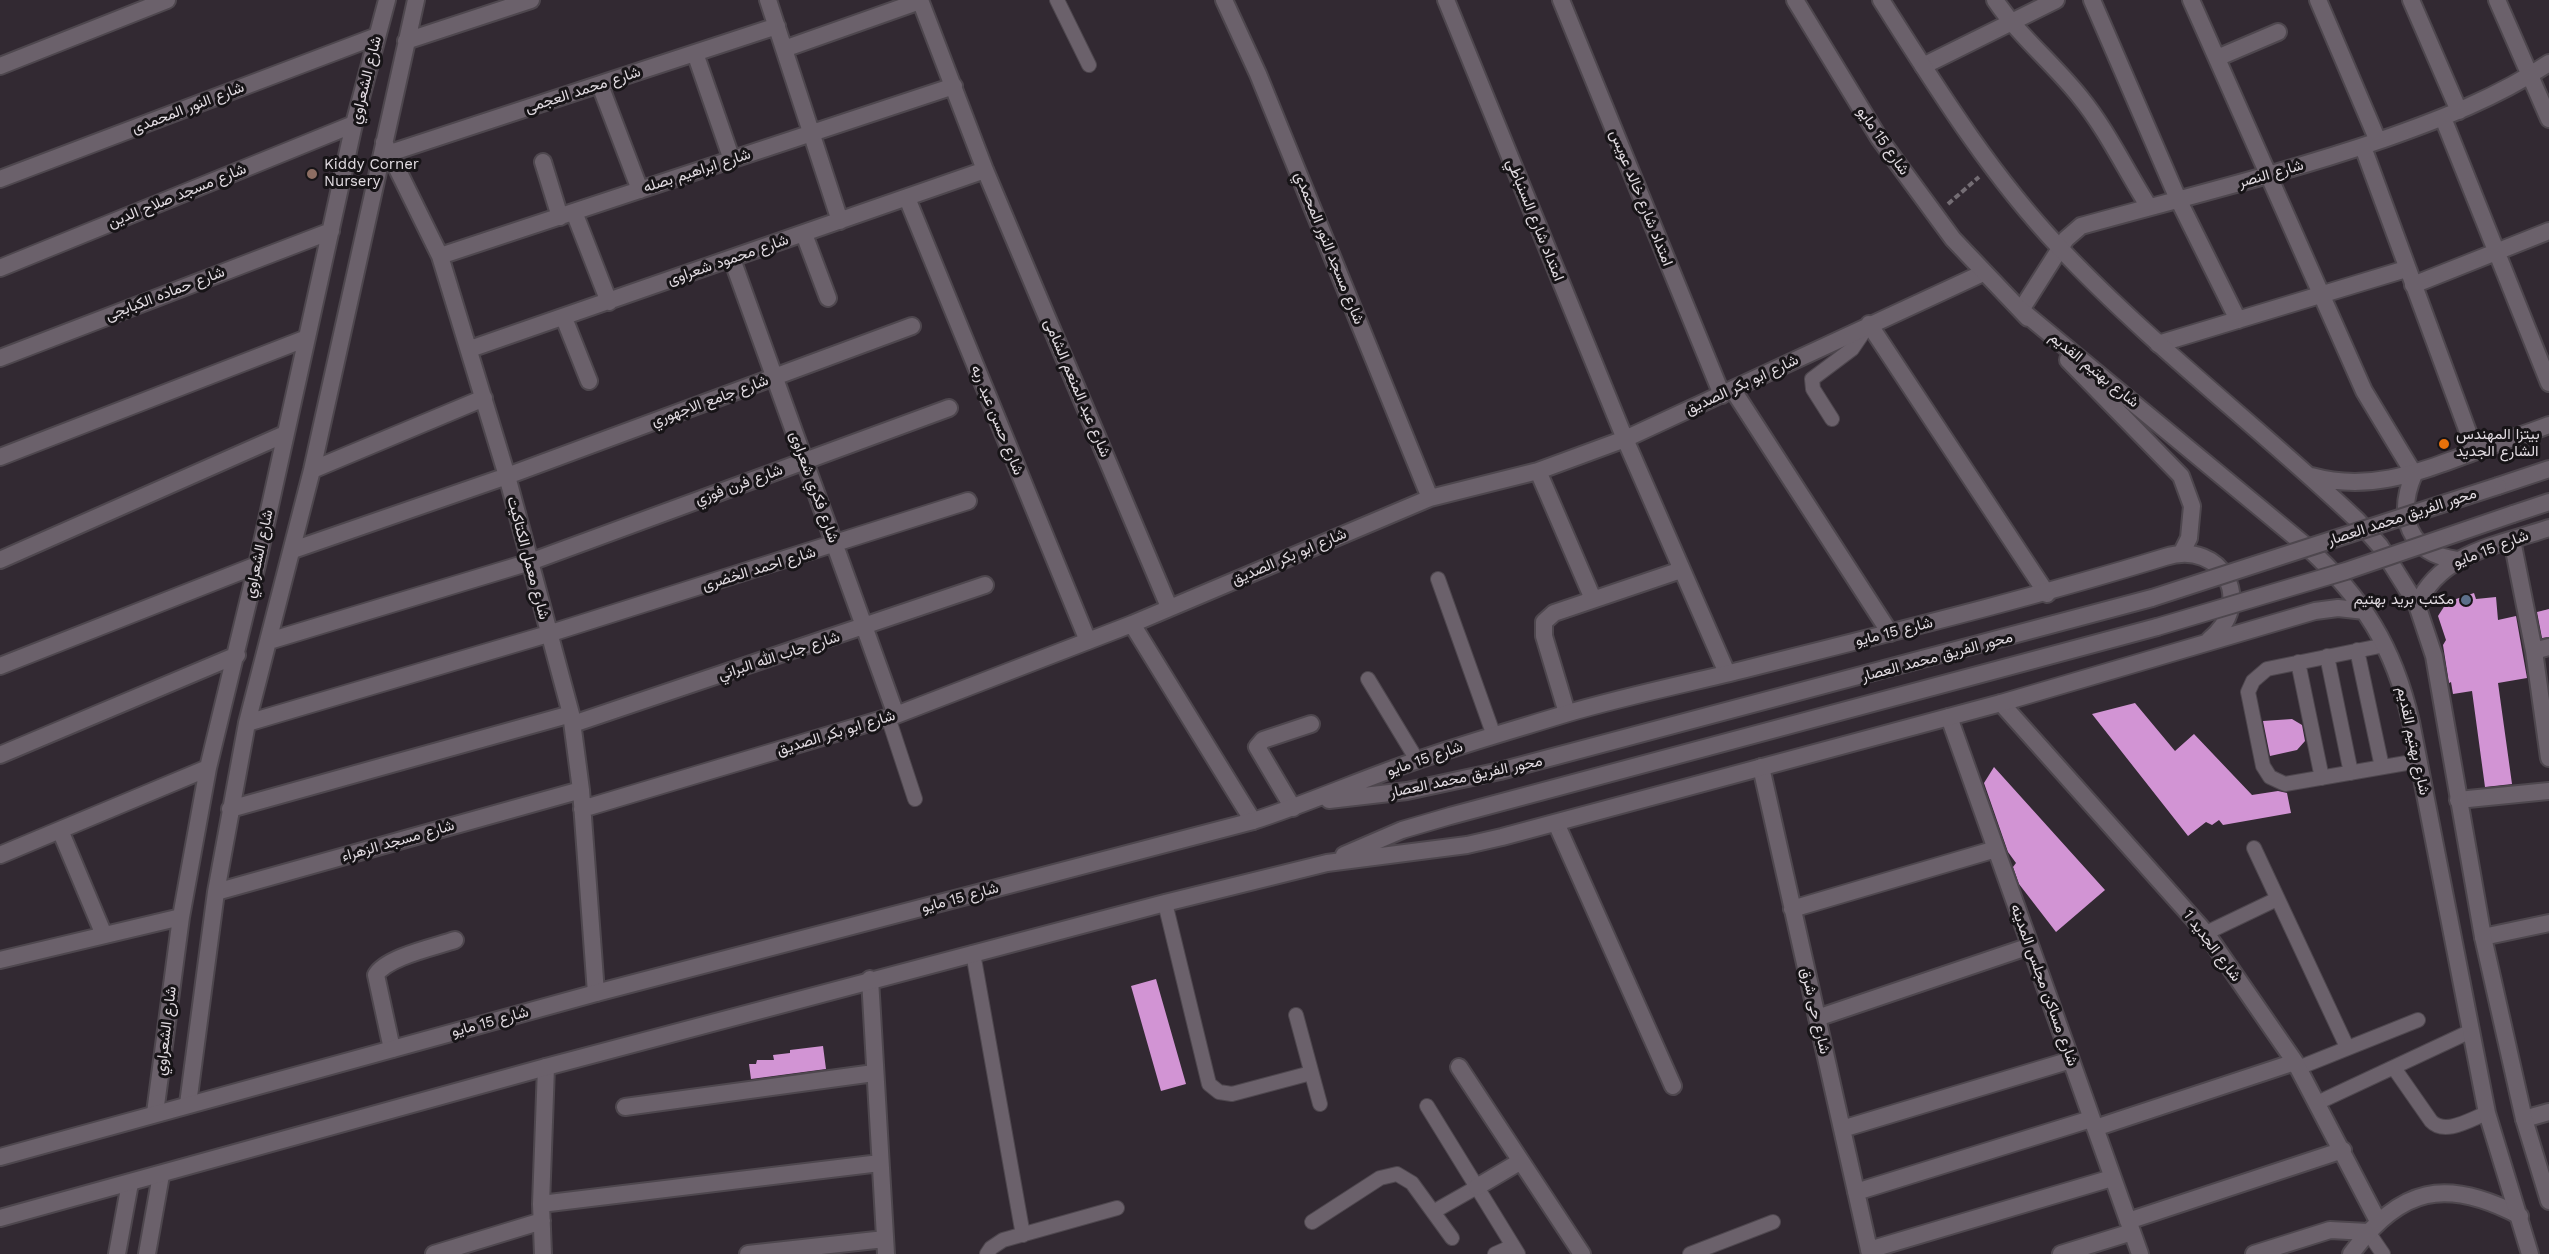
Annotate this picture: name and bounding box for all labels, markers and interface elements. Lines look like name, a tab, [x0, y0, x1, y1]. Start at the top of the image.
street label: شارع الشعراوي	[346, 34, 386, 126]
street label: شارع محمد العجمى	[523, 63, 643, 117]
street label: شارع النور المحمدى	[129, 78, 247, 138]
street label: شارع 15 مايو	[1853, 103, 1913, 179]
street label: امتداد شارع خالد عويس	[1605, 127, 1677, 269]
street label: شارع ابراهيم بصله	[641, 145, 753, 197]
place label: Kiddy Corner Nursery	[324, 156, 419, 191]
street label: امتداد شارع السنباطي	[1502, 156, 1568, 284]
street label: شارع النصر	[2236, 156, 2306, 192]
street label: شارع مسجد صلاح الدين	[105, 160, 249, 232]
marker: Kiddy Corner Nursery	[305, 167, 319, 181]
street label: شارع مسجد النور المحمدي	[1290, 169, 1368, 327]
street label: شارع محمود شعراوى	[665, 231, 791, 289]
street label: شارع حماده الكبابجى	[103, 263, 227, 325]
street label: شارع عبد المنعم الشامى	[1040, 316, 1114, 460]
street label: شارع بهتيم القديم	[2046, 328, 2142, 412]
street label: شارع ابو بكر الصديق	[1683, 351, 1801, 419]
street label: شارع حسن عبد ربه	[967, 362, 1027, 478]
street label: شارع جامع الاجهوري	[649, 371, 771, 431]
place label: بيتزا المهندس الشارع الجديد	[2456, 426, 2540, 461]
street label: شارع فكري شعراوى	[786, 429, 842, 545]
marker: بيتزا المهندس الشارع الجديد	[2437, 437, 2451, 451]
street label: شارع فرن فوزي	[693, 461, 785, 509]
street label: محور الفريق محمد العصار	[2325, 484, 2479, 550]
street label: شارع معمل الكتاكيت	[503, 494, 553, 622]
street label: شارع الشعراوي	[241, 508, 277, 600]
street label: شارع ابو بكر الصديق	[1229, 525, 1349, 589]
street label: شارع 15 مايو	[2451, 526, 2531, 572]
street label: شارع احمد الخضرى	[700, 543, 818, 595]
place label: مكتب بريد بهتيم	[2354, 591, 2454, 609]
marker: مكتب بريد بهتيم	[2459, 593, 2473, 607]
street label: شارع 15 مايو	[1853, 614, 1935, 650]
street label: شارع جاب الله البراني	[716, 628, 842, 684]
street label: محور الفريق محمد العصار	[1859, 628, 2015, 686]
street label: شارع بهتيم القديم	[2393, 685, 2433, 797]
street label: شارع ابو بكر الصديق	[775, 706, 897, 760]
street label: شارع 15 مايو	[1385, 738, 1465, 780]
street label: محور الفريق محمد العصار	[1388, 752, 1544, 802]
street label: شارع مسجد الزهراء	[340, 816, 456, 866]
street label: شارع 15 مايو	[919, 879, 1001, 917]
street label: شارع مساكن مجلس المدينه	[2006, 902, 2082, 1068]
street label: شارع الجديد 1	[2179, 907, 2245, 985]
street label: شارع حى شرق	[1796, 966, 1834, 1056]
street label: شارع الشعراوي	[152, 985, 180, 1077]
street label: شارع 15 مايو	[449, 1003, 531, 1041]

